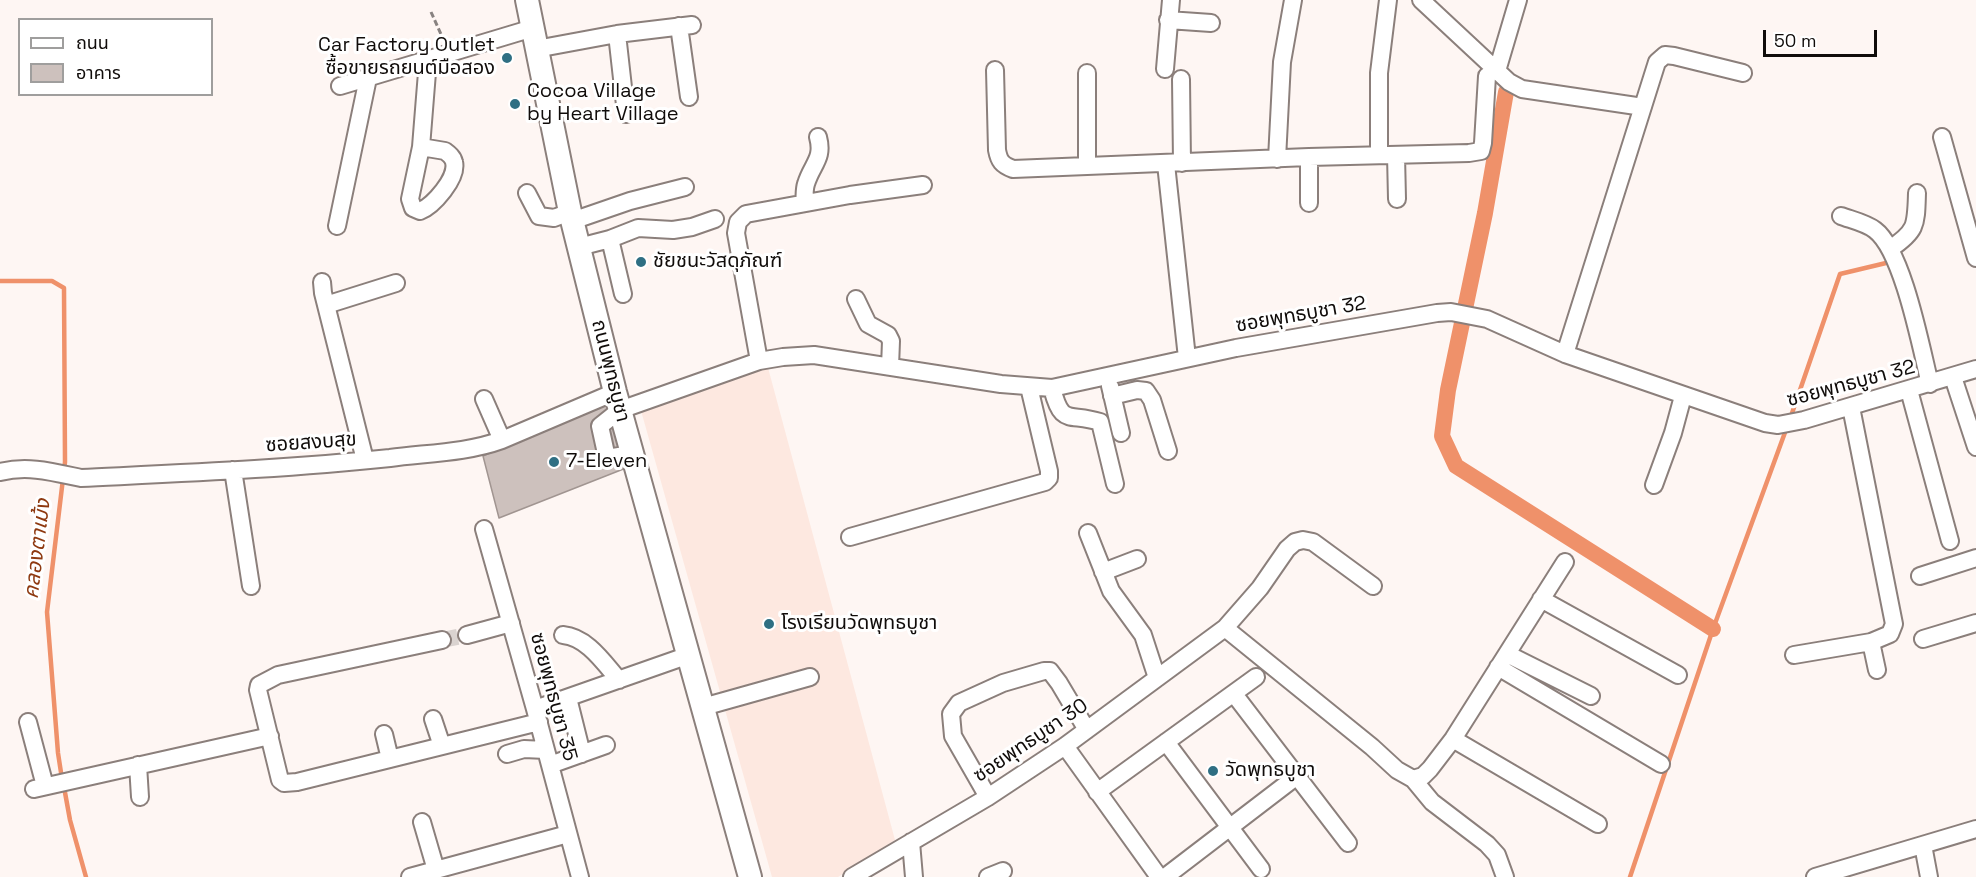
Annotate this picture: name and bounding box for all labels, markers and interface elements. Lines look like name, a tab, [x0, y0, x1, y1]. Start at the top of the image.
legend	[18, 18, 213, 96]
scale bar	[1766, 18, 1880, 56]
text: 50 m	[1774, 29, 1816, 52]
text: ถนน	[76, 31, 109, 54]
place label: Car Factory Outlet ซื้อขายรถยนต์มือสอง	[318, 34, 495, 81]
marker: Car Factory Outlet ซื้อขายรถยนต์มือสอง	[500, 51, 514, 65]
text: อาคาร	[76, 61, 121, 84]
place label: Cocoa Village by Heart Village	[527, 80, 679, 127]
marker: Cocoa Village by Heart Village	[508, 97, 522, 111]
place label: ชัยชนะวัสดุภัณฑ์	[653, 250, 782, 274]
marker: ชัยชนะวัสดุภัณฑ์	[634, 255, 648, 269]
street label: ซอยพุทธบูชา 32	[1234, 292, 1368, 338]
street label: ถนนพุทธบูชา	[586, 317, 634, 425]
street label: ซอยพุทธบูชา 32	[1784, 355, 1918, 413]
street label: ซอยสงบสุข	[265, 428, 357, 458]
place label: 7-Eleven	[566, 450, 647, 474]
marker: 7-Eleven	[547, 455, 561, 469]
water label: คลองตาเม้ง	[19, 498, 57, 600]
place label: โรงเรียนวัดพุทธบูชา	[781, 612, 937, 636]
marker: โรงเรียนวัดพุทธบูชา	[762, 617, 776, 631]
street label: ซอยพุทธบูชา 35	[524, 630, 582, 764]
street label: ซอยพุทธบูชา 30	[969, 694, 1093, 788]
place label: วัดพุทธบูชา	[1225, 759, 1315, 783]
marker: วัดพุทธบูชา	[1206, 764, 1220, 778]

